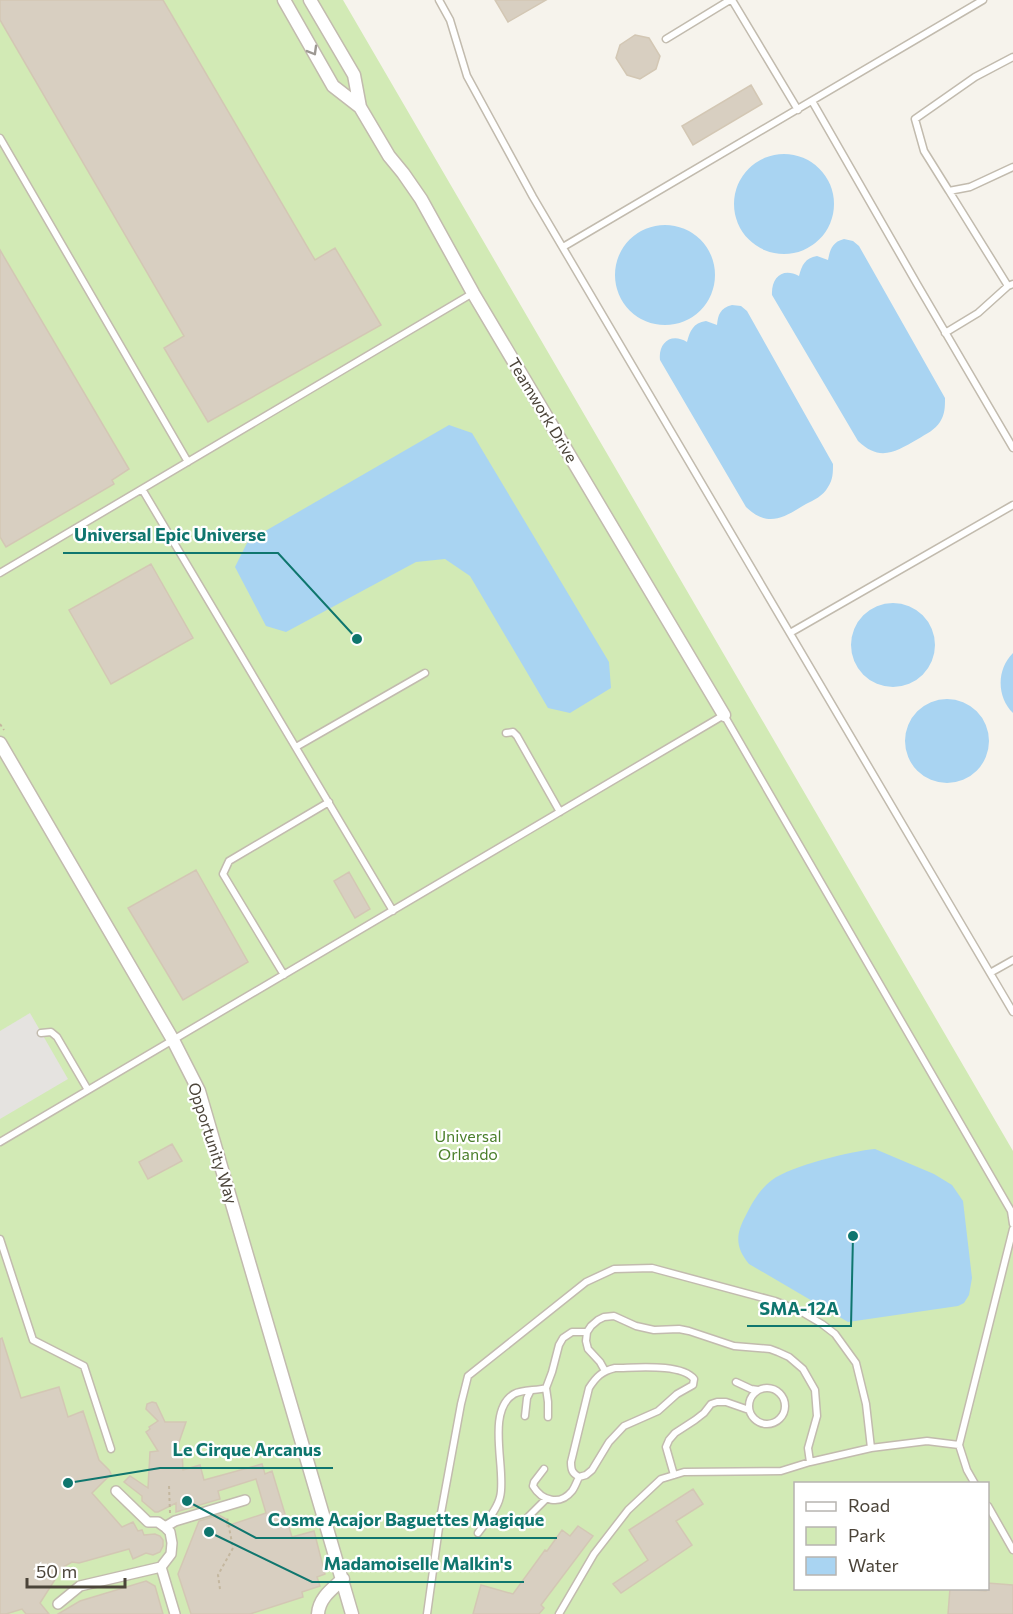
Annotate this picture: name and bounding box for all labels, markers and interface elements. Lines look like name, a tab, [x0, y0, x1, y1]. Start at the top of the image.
one-way arrow	[306, 45, 317, 55]
street label: Teamwork Drive	[505, 354, 582, 465]
callout: Universal Epic Universe	[63, 517, 278, 553]
text: Universal Epic Universe	[74, 523, 266, 545]
street label: Opportunity Way	[185, 1080, 242, 1206]
park label: Universal Orlando	[434, 1126, 502, 1163]
callout: SMA-12A	[747, 1290, 851, 1326]
text: SMA-12A	[759, 1297, 839, 1319]
callout: Le Cirque Arcanus	[160, 1432, 333, 1468]
text: Le Cirque Arcanus	[172, 1438, 322, 1460]
legend	[794, 1482, 989, 1590]
text: Road	[848, 1494, 890, 1516]
callout: Cosme Acajor Baguettes Magique	[256, 1502, 557, 1538]
text: Cosme Acajor Baguettes Magique	[268, 1508, 544, 1530]
text: Park	[848, 1524, 886, 1546]
callout: Madamoiselle Malkin's	[312, 1546, 524, 1582]
scale bar	[27, 1551, 124, 1589]
text: Madamoiselle Malkin's	[324, 1552, 512, 1574]
text: Water	[848, 1554, 899, 1576]
text: 50 m	[36, 1560, 77, 1582]

